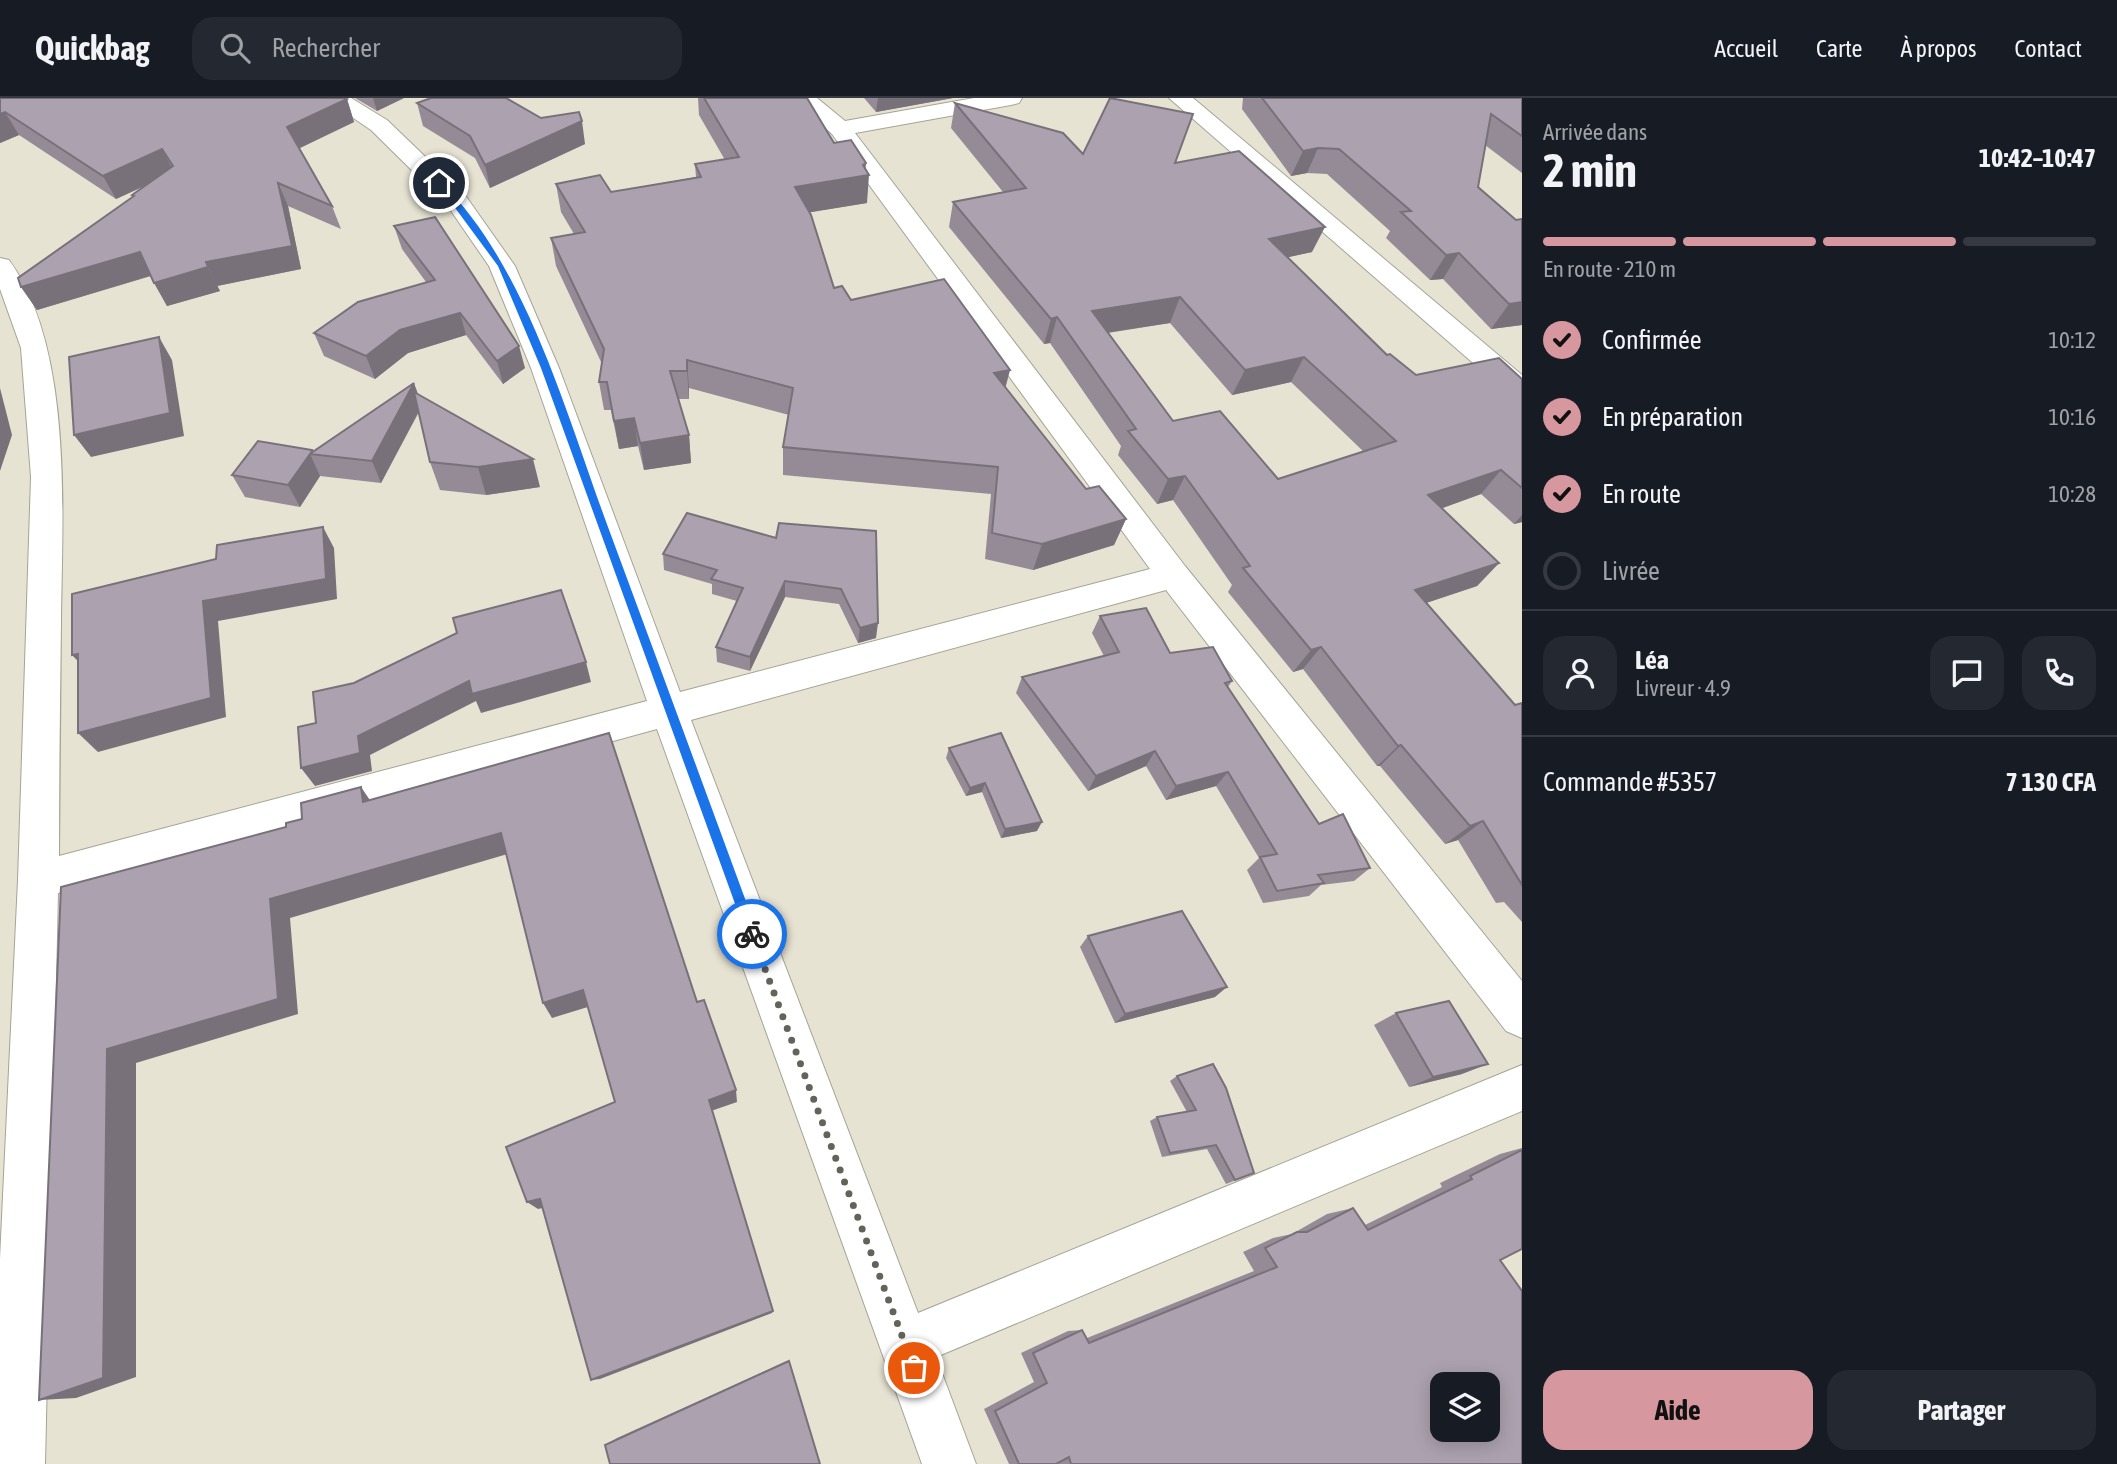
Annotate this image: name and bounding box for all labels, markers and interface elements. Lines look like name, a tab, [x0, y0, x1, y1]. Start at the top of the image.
search box	[192, 17, 682, 80]
text: Quickbag	[35, 29, 150, 67]
icon: search	[216, 29, 254, 67]
text: Rechercher	[272, 33, 380, 63]
text: Accueil	[1714, 35, 1778, 62]
text: Carte	[1816, 35, 1862, 62]
text: À propos	[1900, 35, 1976, 62]
text: Contact	[2014, 35, 2082, 62]
text: Arrivée dans	[1543, 119, 1647, 145]
text: 10:42–10:47	[1979, 143, 2096, 173]
text: 2 min	[1543, 144, 1637, 197]
pin	[409, 153, 469, 213]
icon: home	[420, 164, 458, 202]
text: En route · 210 m	[1543, 256, 1676, 282]
icon: check	[1543, 321, 1581, 359]
text: Confirmée	[1602, 325, 1702, 355]
text: 10:12	[2048, 327, 2096, 353]
icon: check	[1543, 398, 1581, 436]
text: En préparation	[1602, 402, 1743, 432]
text: 10:16	[2048, 404, 2096, 430]
icon: check	[1543, 475, 1581, 513]
text: En route	[1602, 479, 1681, 509]
text: 10:28	[2048, 481, 2096, 507]
text: Livrée	[1602, 556, 1660, 586]
button: person	[1543, 636, 1617, 710]
button: chat	[1930, 636, 2004, 710]
button: phone	[2022, 636, 2096, 710]
text: Léa	[1635, 645, 1669, 675]
text: Livreur · 4.9	[1635, 675, 1731, 701]
text: Commande #5357	[1543, 767, 1717, 797]
text: 7 130 CFA	[2006, 767, 2096, 797]
courier	[717, 899, 787, 969]
icon: bike	[733, 915, 771, 953]
pin	[884, 1338, 944, 1398]
icon: bag	[895, 1349, 933, 1387]
button: Aide	[1543, 1370, 1813, 1450]
button: Partager	[1827, 1370, 2096, 1450]
map controls	[1430, 1372, 1500, 1442]
button: layers	[1430, 1372, 1500, 1442]

